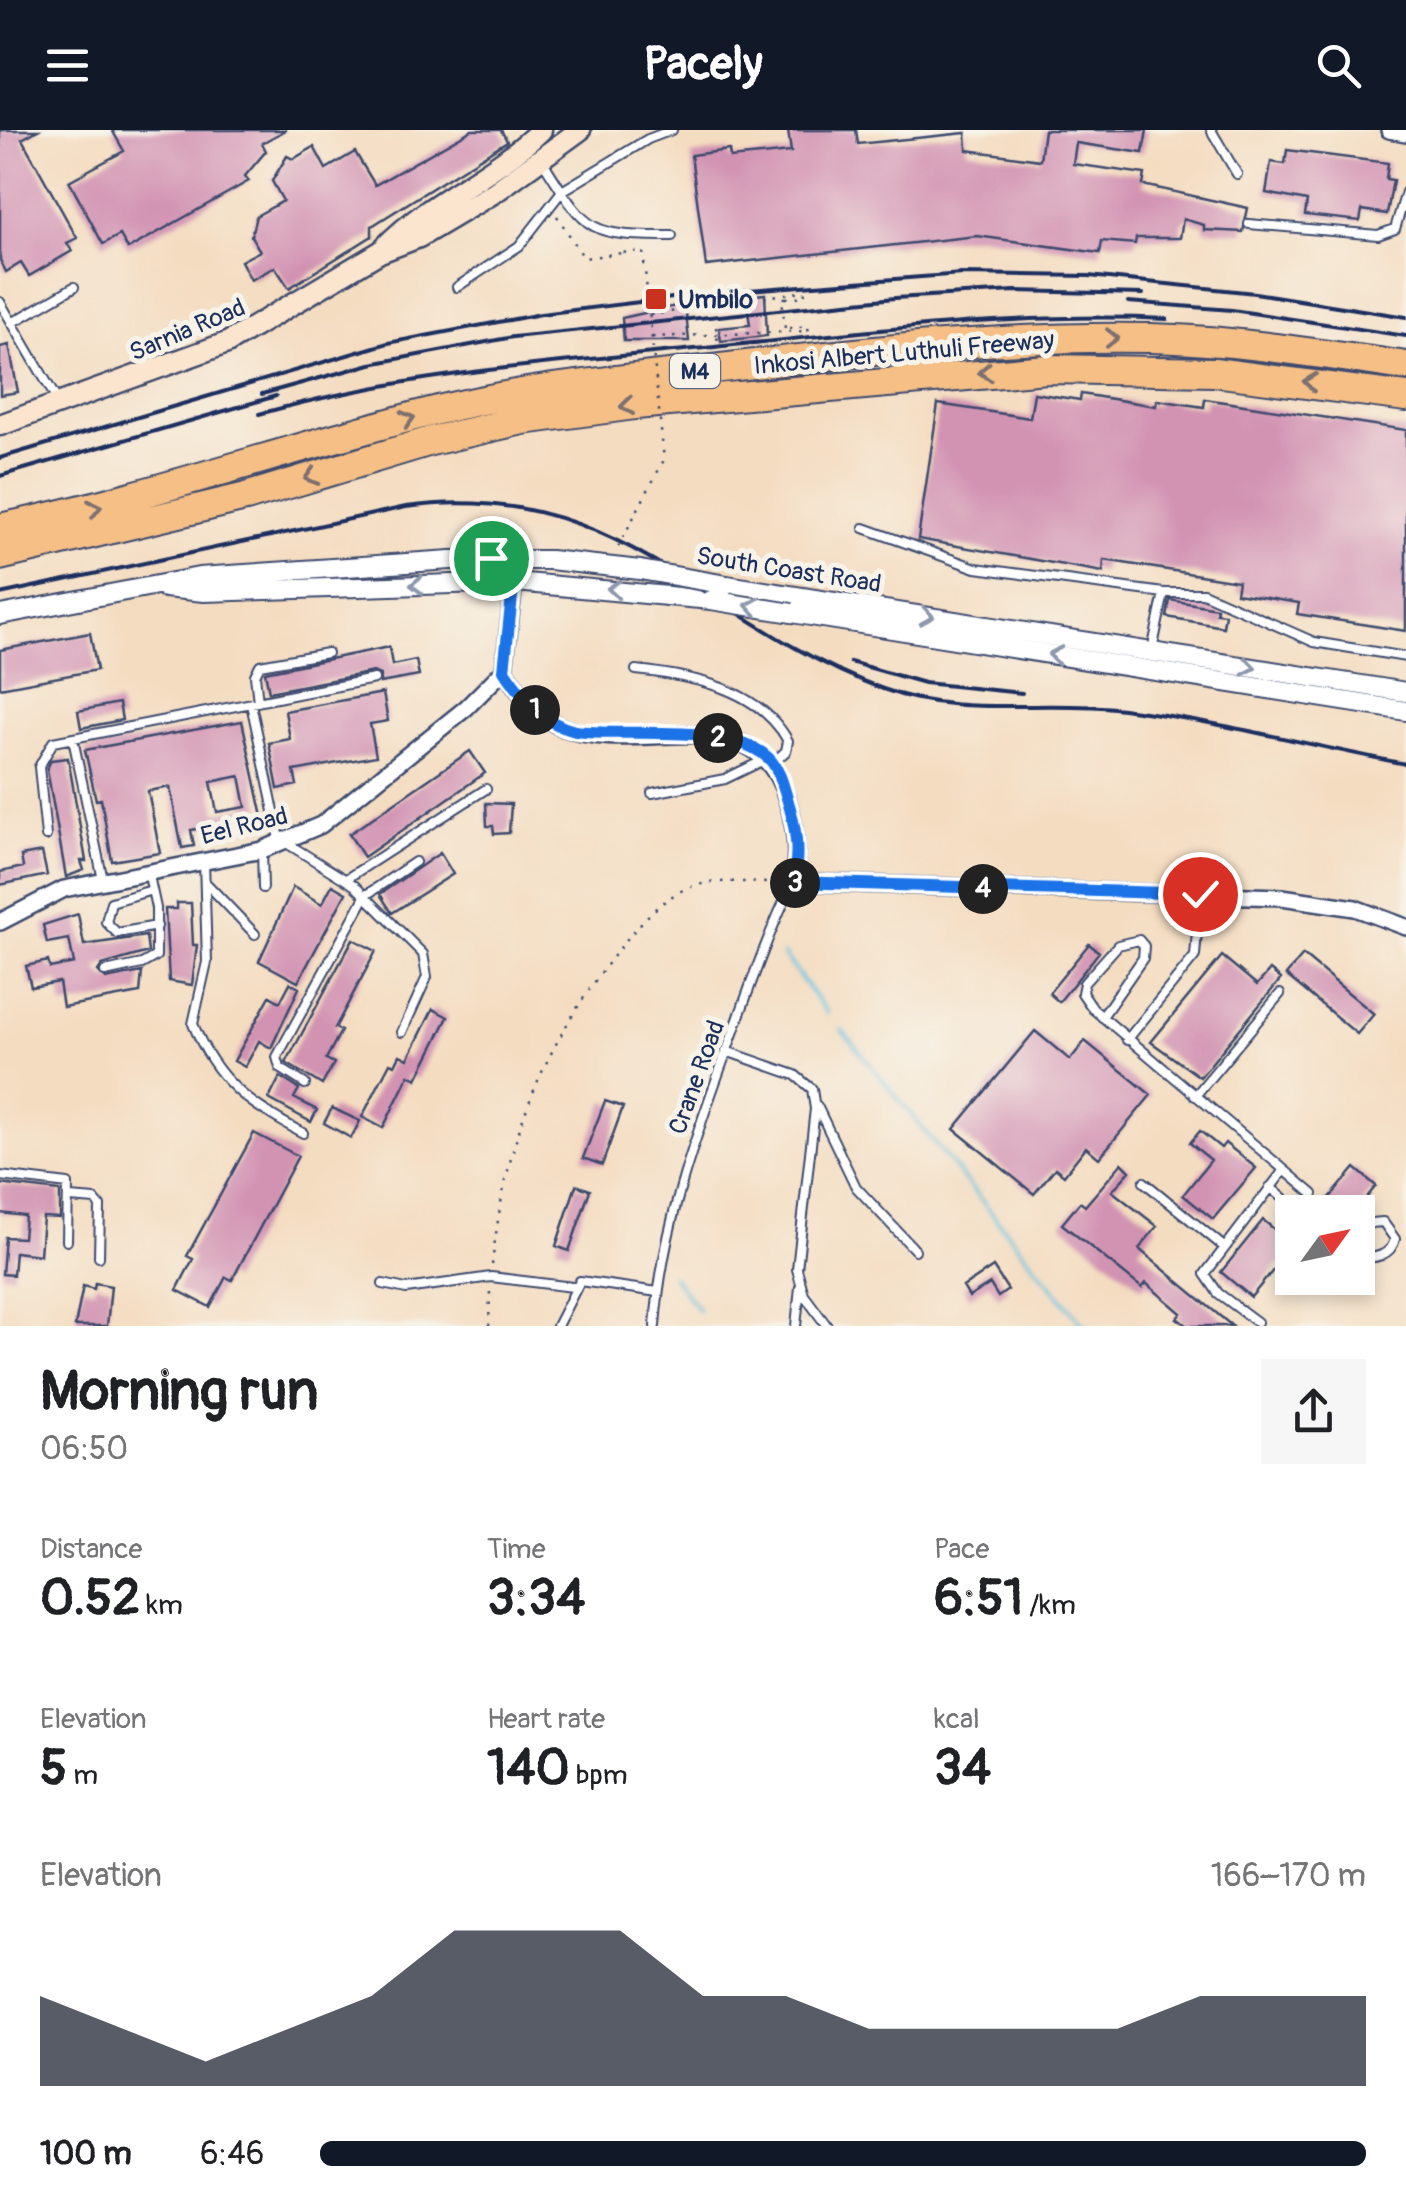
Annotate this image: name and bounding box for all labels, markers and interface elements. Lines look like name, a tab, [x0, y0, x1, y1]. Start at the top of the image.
text: Pacely	[644, 37, 762, 93]
icon: menu	[40, 38, 95, 93]
icon: search	[1311, 38, 1366, 93]
place label: Umbilo	[678, 285, 753, 316]
marker: Umbilo	[643, 286, 669, 312]
street label: Sarnia Road	[125, 292, 250, 369]
street label: Inkosi Albert Luthuli Freeway	[753, 325, 1056, 382]
one-way arrow	[1104, 327, 1120, 349]
road number: M4	[670, 354, 720, 388]
one-way arrow	[977, 361, 993, 382]
one-way arrow	[1301, 372, 1317, 393]
one-way arrow	[619, 395, 635, 416]
one-way arrow	[399, 409, 416, 430]
one-way arrow	[303, 465, 320, 486]
one-way arrow	[86, 498, 103, 519]
pin	[449, 516, 534, 601]
icon: arrive	[464, 531, 519, 586]
street label: South Coast Road	[694, 541, 883, 600]
one-way arrow	[409, 575, 425, 596]
one-way arrow	[606, 579, 622, 601]
one-way arrow	[743, 597, 760, 618]
one-way arrow	[918, 605, 935, 626]
one-way arrow	[1046, 645, 1063, 666]
one-way arrow	[1240, 655, 1257, 676]
pin: 1	[510, 685, 560, 735]
text: 1	[530, 692, 540, 727]
pin: 2	[693, 713, 743, 763]
text: 2	[710, 720, 726, 755]
street label: Eel Road	[198, 801, 291, 852]
pin	[1158, 852, 1243, 937]
pin: 3	[770, 858, 820, 908]
pin: 4	[958, 864, 1008, 914]
text: 3	[787, 865, 803, 900]
icon: check	[1173, 867, 1228, 922]
text: 4	[975, 871, 991, 906]
street label: Crane Road	[663, 1016, 732, 1139]
north arrow	[1275, 1195, 1375, 1295]
map controls	[1275, 1195, 1375, 1295]
text: Morning run	[40, 1357, 318, 1426]
button: share	[1261, 1359, 1366, 1464]
text: 06:50	[40, 1429, 128, 1469]
text: Distance	[40, 1532, 142, 1567]
text: Time	[487, 1532, 546, 1567]
text: Pace	[934, 1532, 989, 1567]
text: 0.52	[40, 1567, 140, 1630]
text: 3:34	[487, 1567, 585, 1630]
text: 6:51	[934, 1567, 1023, 1630]
text: km	[140, 1588, 183, 1623]
text: /km	[1023, 1588, 1076, 1623]
text: Elevation	[40, 1702, 147, 1737]
text: Heart rate	[487, 1702, 605, 1737]
text: kcal	[934, 1702, 980, 1737]
text: 5	[40, 1737, 67, 1800]
text: 140	[487, 1737, 570, 1800]
text: 34	[934, 1737, 991, 1800]
text: m	[67, 1758, 98, 1793]
text: bpm	[570, 1758, 628, 1793]
text: Elevation	[40, 1856, 162, 1896]
text: 166–170 m	[1211, 1856, 1366, 1896]
text: 100 m	[40, 2134, 132, 2174]
text: 6:46	[200, 2134, 264, 2174]

